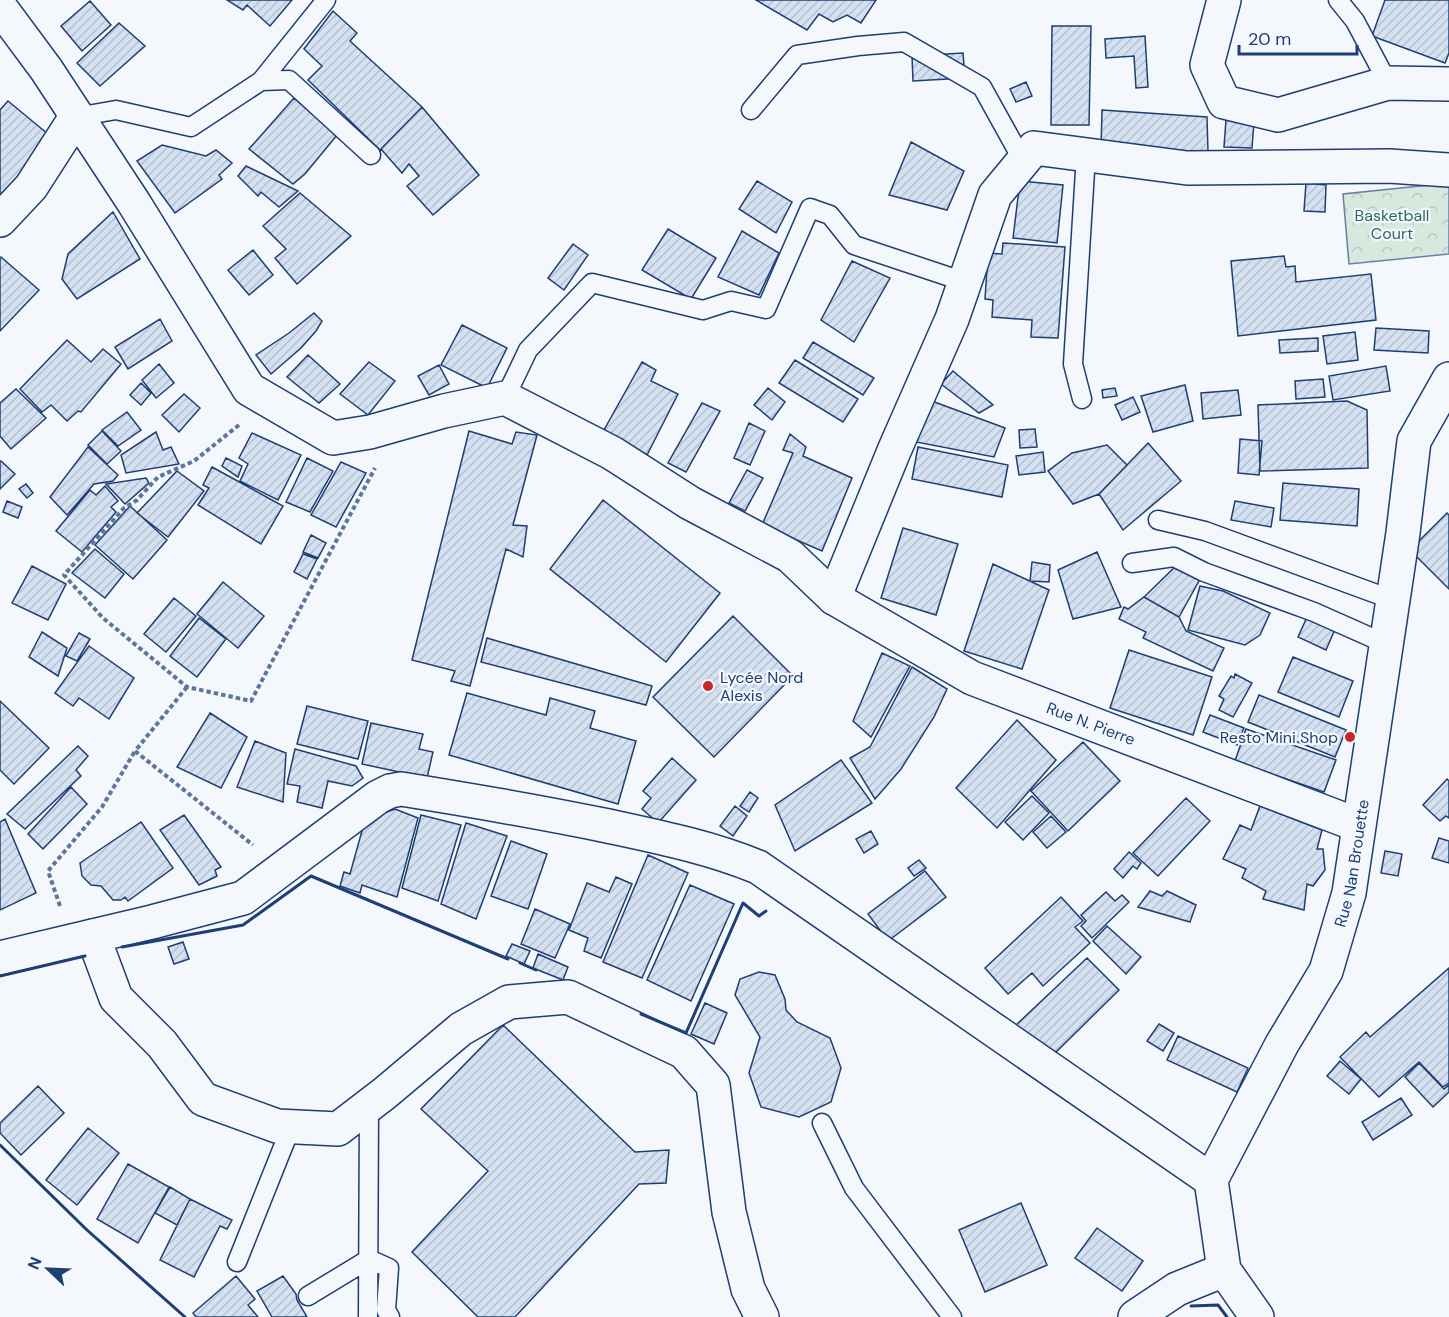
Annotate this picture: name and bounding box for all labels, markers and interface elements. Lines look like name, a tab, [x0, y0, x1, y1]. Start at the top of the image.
scale bar	[1239, 18, 1358, 56]
text: 20 m	[1248, 27, 1291, 51]
park label: Basketball Court	[1355, 205, 1429, 244]
place label: Lycée Nord Alexis	[720, 667, 803, 706]
marker: Lycée Nord Alexis	[701, 679, 715, 693]
street label: Rue N. Pierre	[1044, 697, 1138, 750]
place label: Resto Mini Shop	[1220, 727, 1338, 748]
marker: Resto Mini Shop	[1343, 730, 1357, 744]
street label: Rue Nan Brouette	[1329, 798, 1373, 930]
north arrow	[18, 1239, 78, 1299]
text: N	[23, 1254, 47, 1273]

